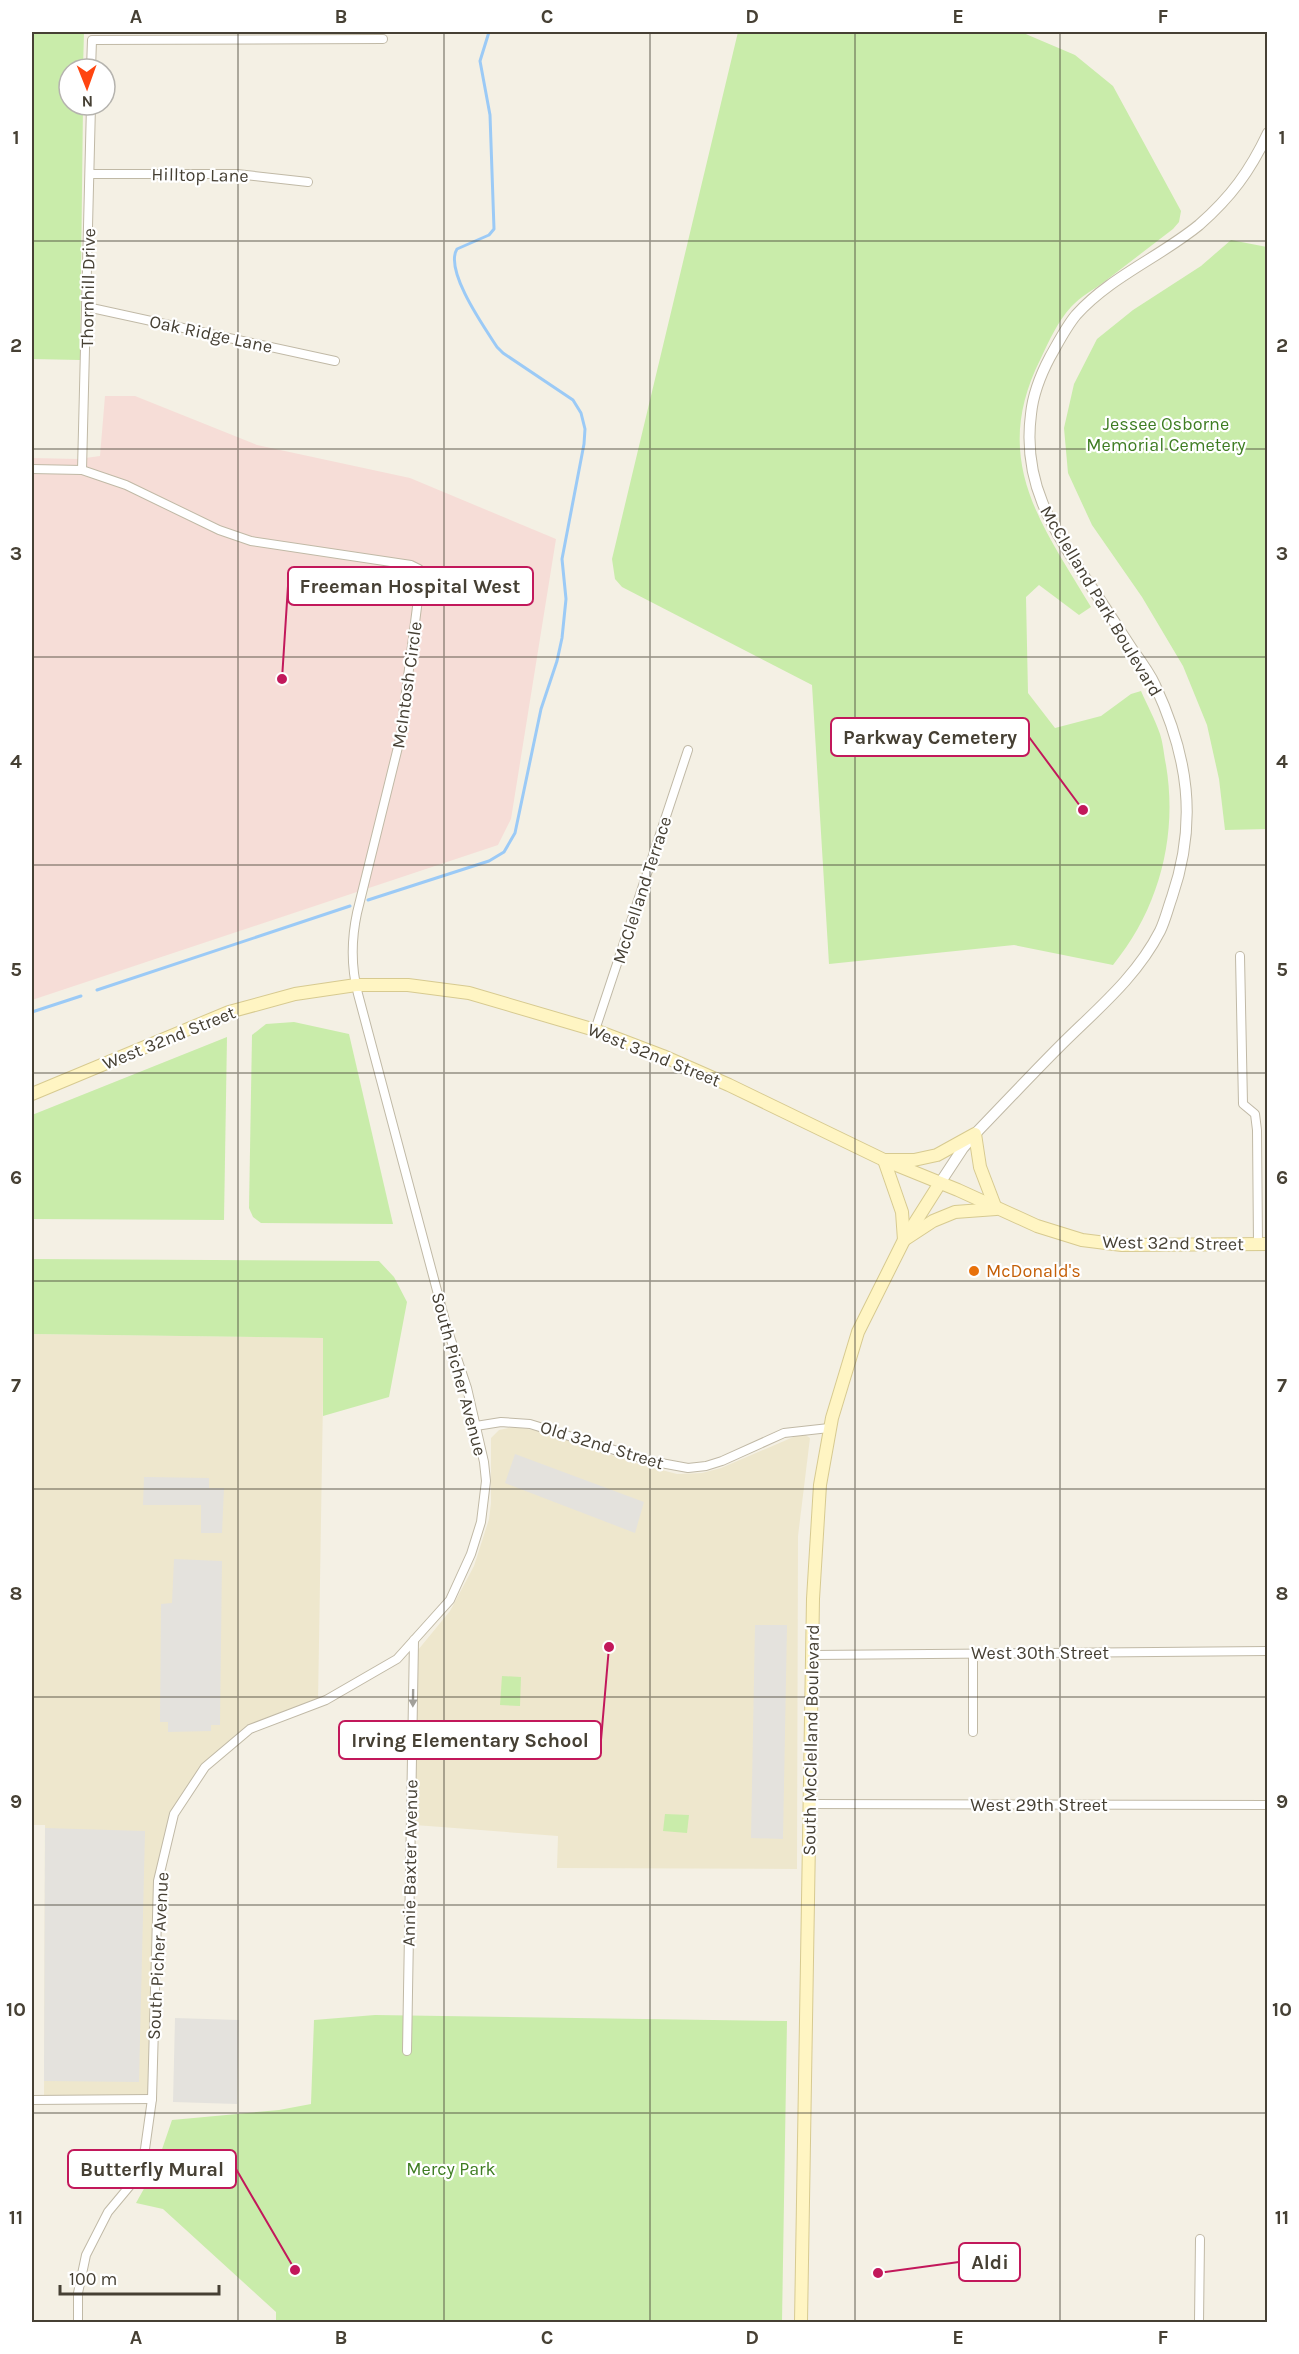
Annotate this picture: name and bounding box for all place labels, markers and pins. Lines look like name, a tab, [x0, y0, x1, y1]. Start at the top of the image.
callout: Freeman Hospital West	[288, 567, 533, 605]
callout: Parkway Cemetery	[831, 718, 1029, 756]
place label: McDonald's	[986, 1260, 1081, 1282]
marker: McDonald's	[967, 1264, 981, 1278]
callout: Irving Elementary School	[339, 1721, 601, 1759]
callout: Butterfly Mural	[68, 2150, 236, 2188]
callout: Aldi	[959, 2243, 1020, 2281]

